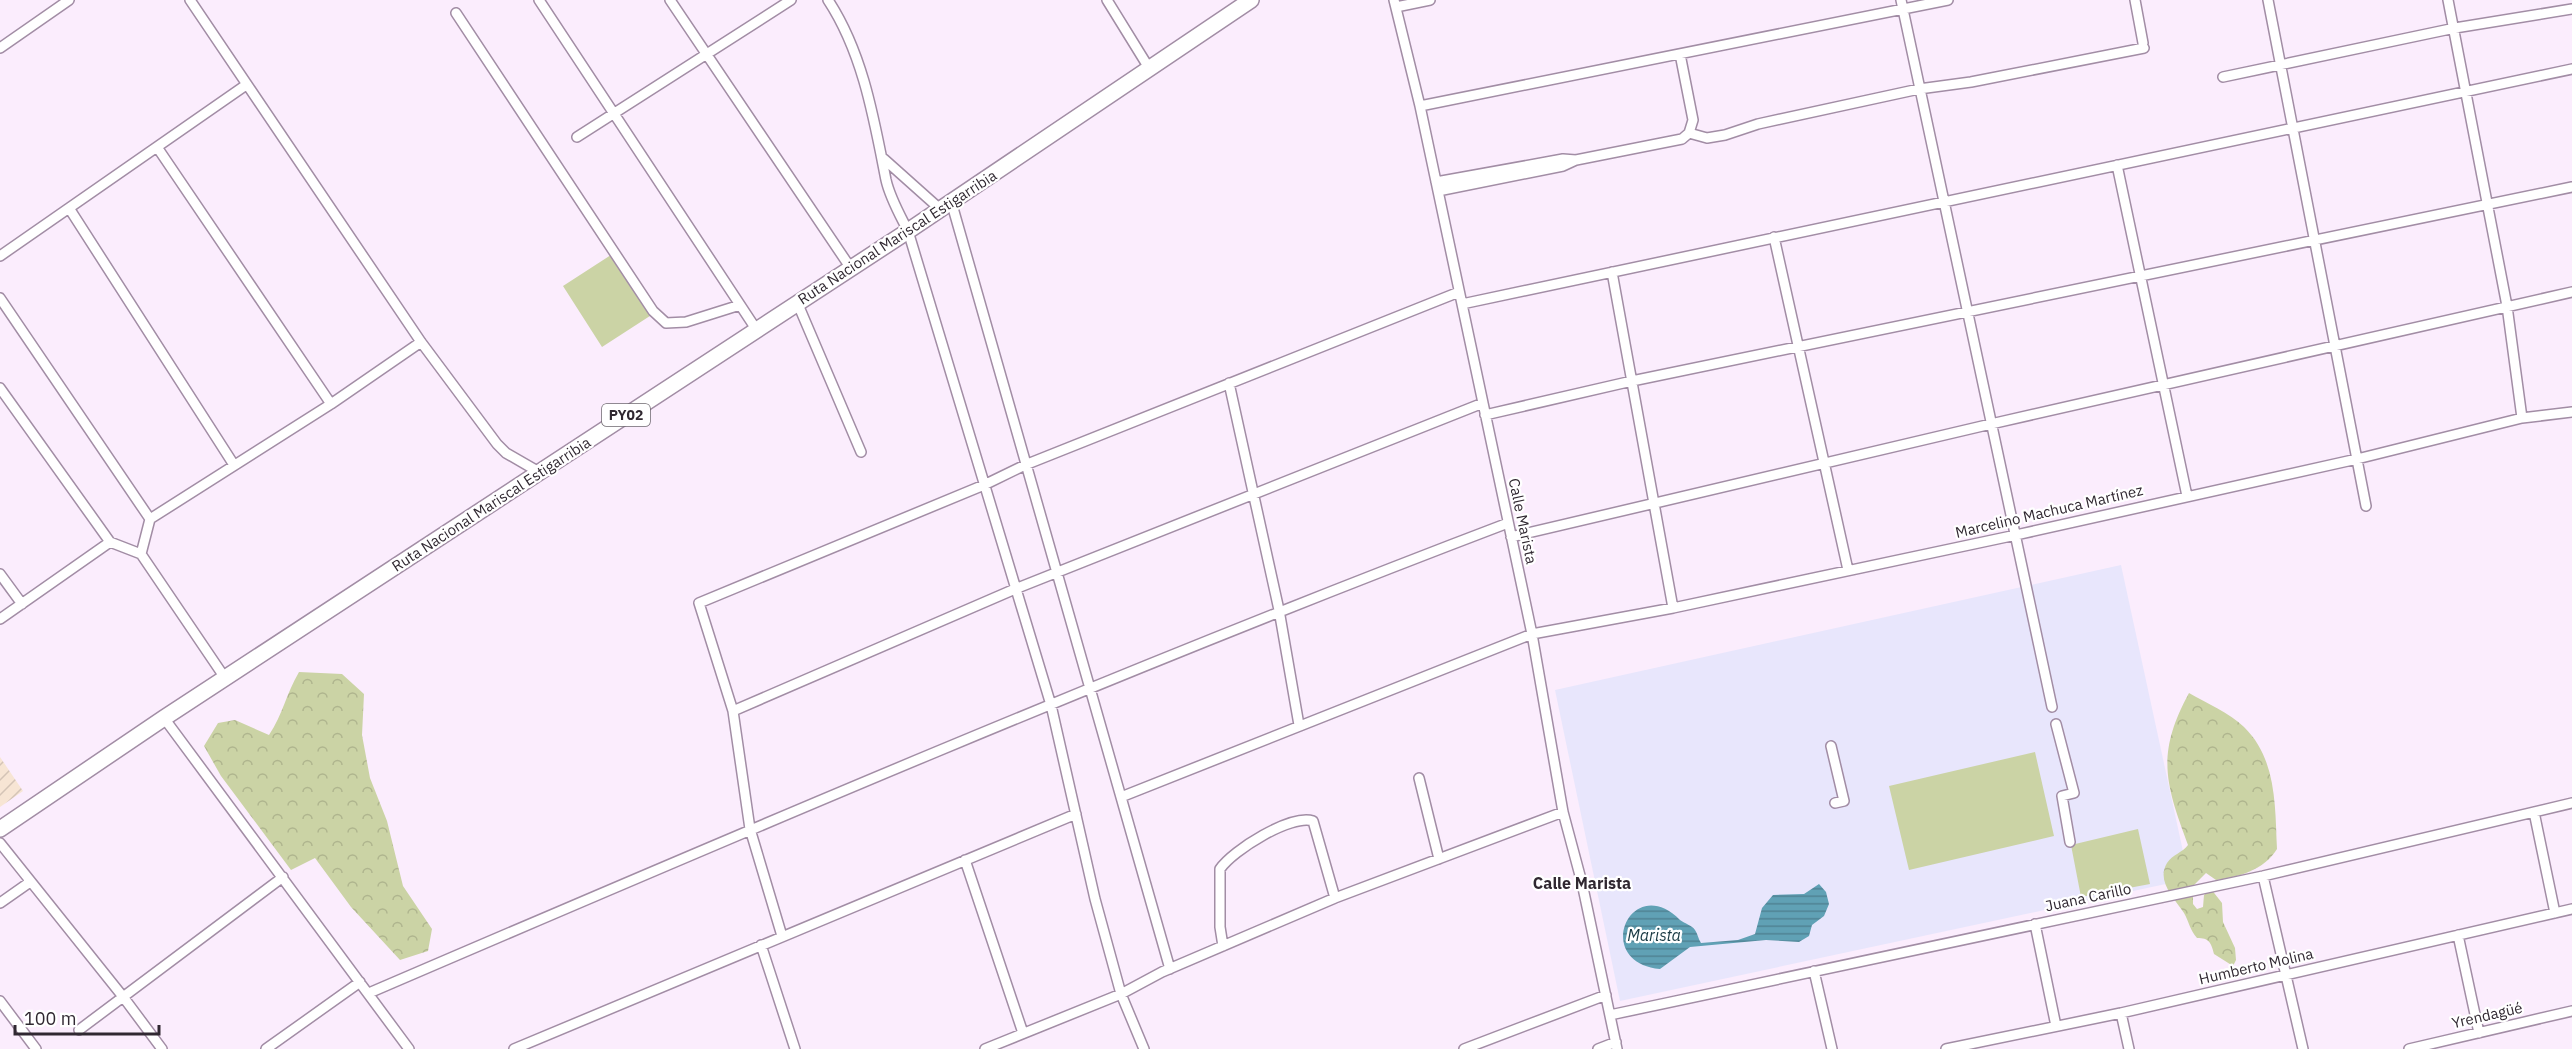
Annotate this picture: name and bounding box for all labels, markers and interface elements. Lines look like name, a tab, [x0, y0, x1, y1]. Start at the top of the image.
street label: Ruta Nacional Mariscal Estigarribia	[794, 165, 1000, 309]
road number: PY02	[602, 404, 650, 426]
street label: Ruta Nacional Mariscal Estigarribia	[388, 432, 594, 576]
street label: Calle Marista	[1505, 476, 1541, 566]
street label: Marcelino Machuca Martínez	[1953, 480, 2145, 542]
district label: Calle Marista	[1533, 873, 1631, 893]
street label: Juana Carillo	[2043, 879, 2133, 915]
water label: Marista	[1627, 925, 1681, 945]
street label: Humberto Molina	[2197, 944, 2315, 988]
scale bar	[15, 998, 159, 1036]
street label: Yrendagüé	[2450, 998, 2524, 1032]
text: 100 m	[24, 1007, 76, 1030]

